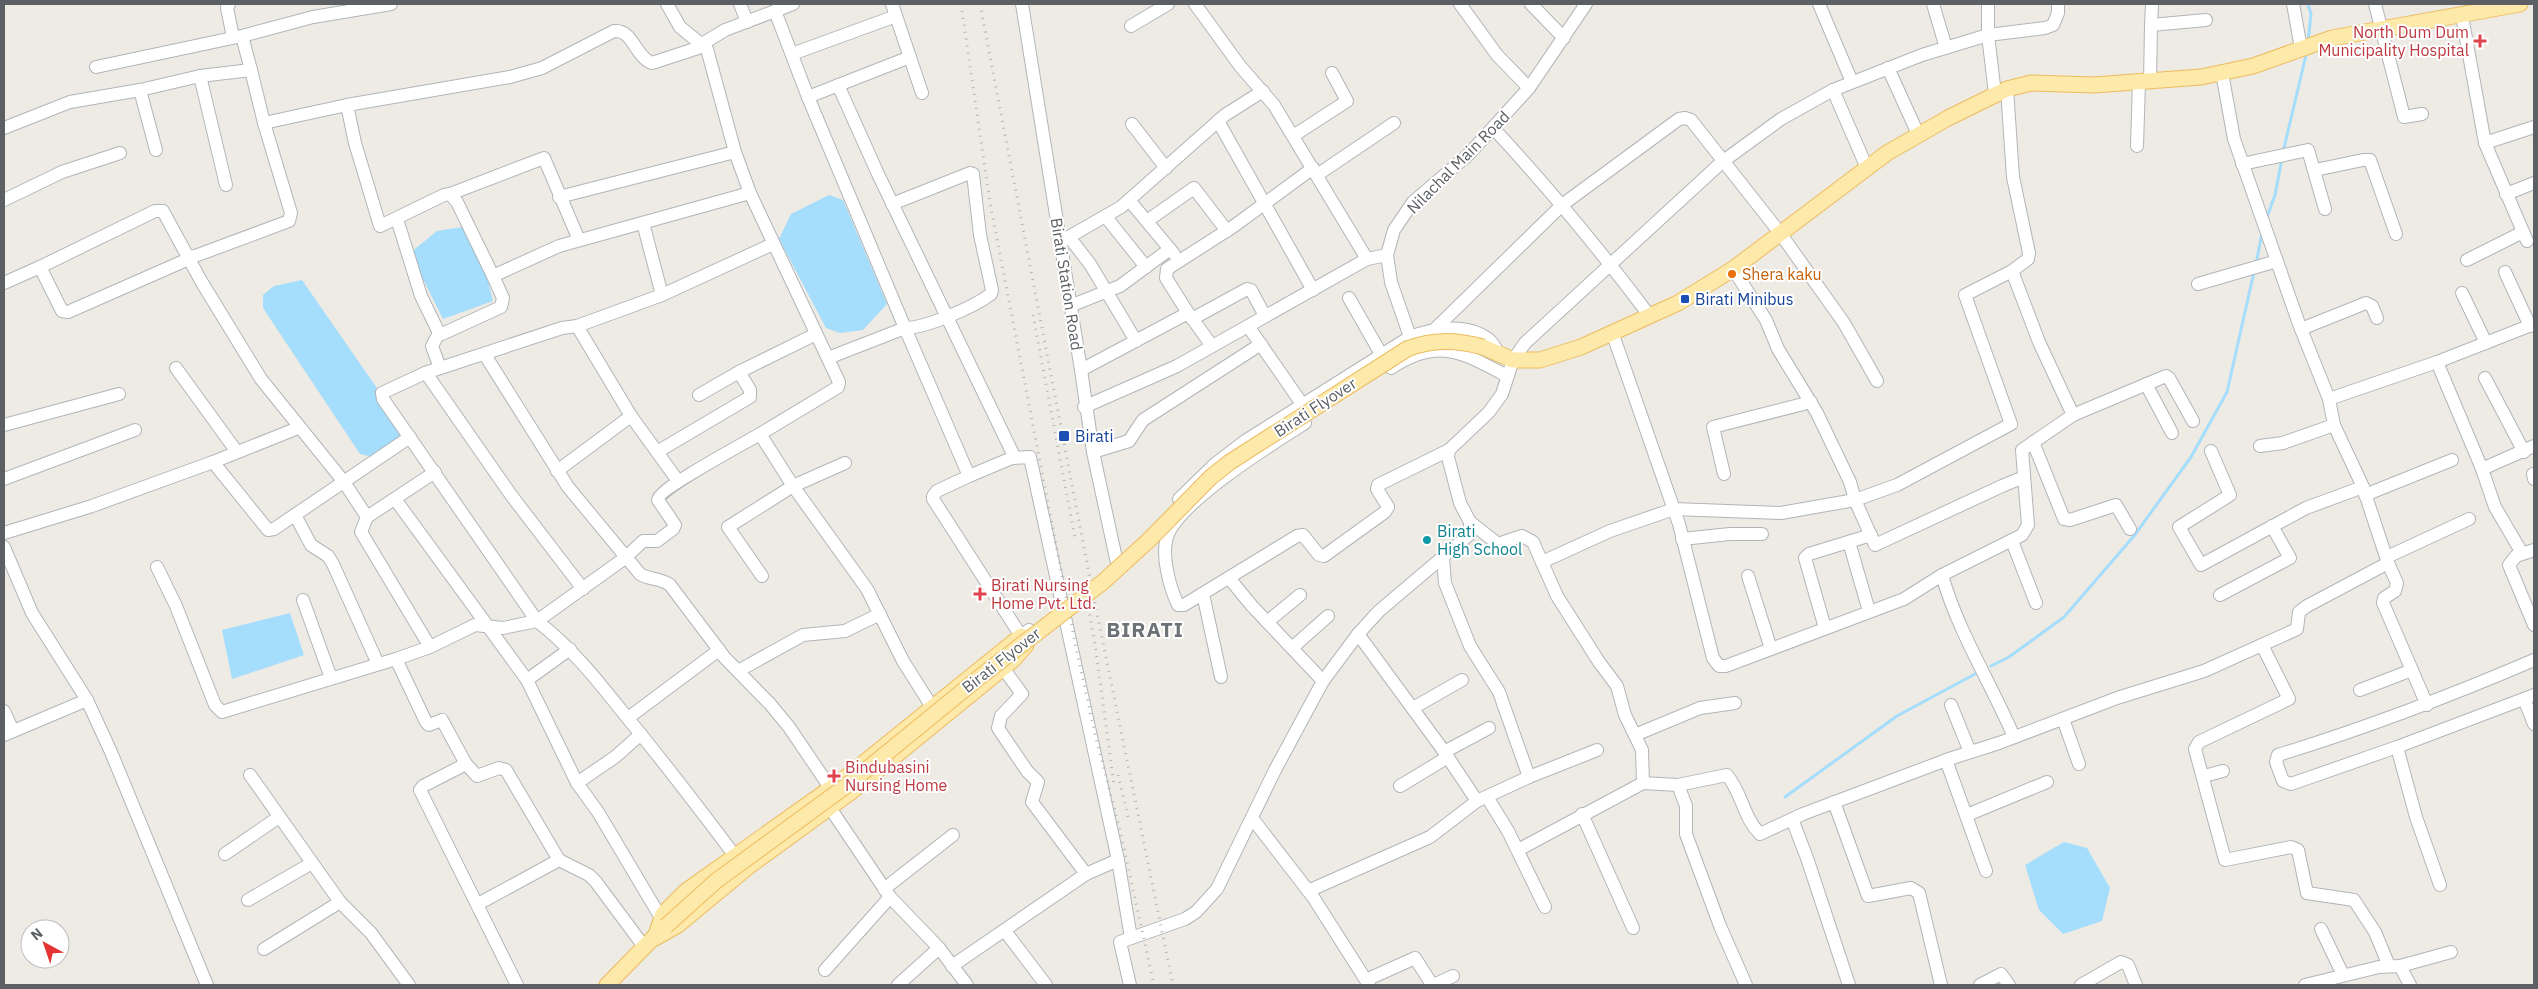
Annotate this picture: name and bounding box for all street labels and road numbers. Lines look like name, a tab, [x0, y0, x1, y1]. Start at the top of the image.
street label: Nilachal Main Road	[1402, 106, 1514, 218]
street label: Birati Station Road	[1047, 216, 1087, 352]
street label: Birati Flyover	[1270, 373, 1360, 441]
street label: Birati Flyover	[958, 623, 1044, 697]

